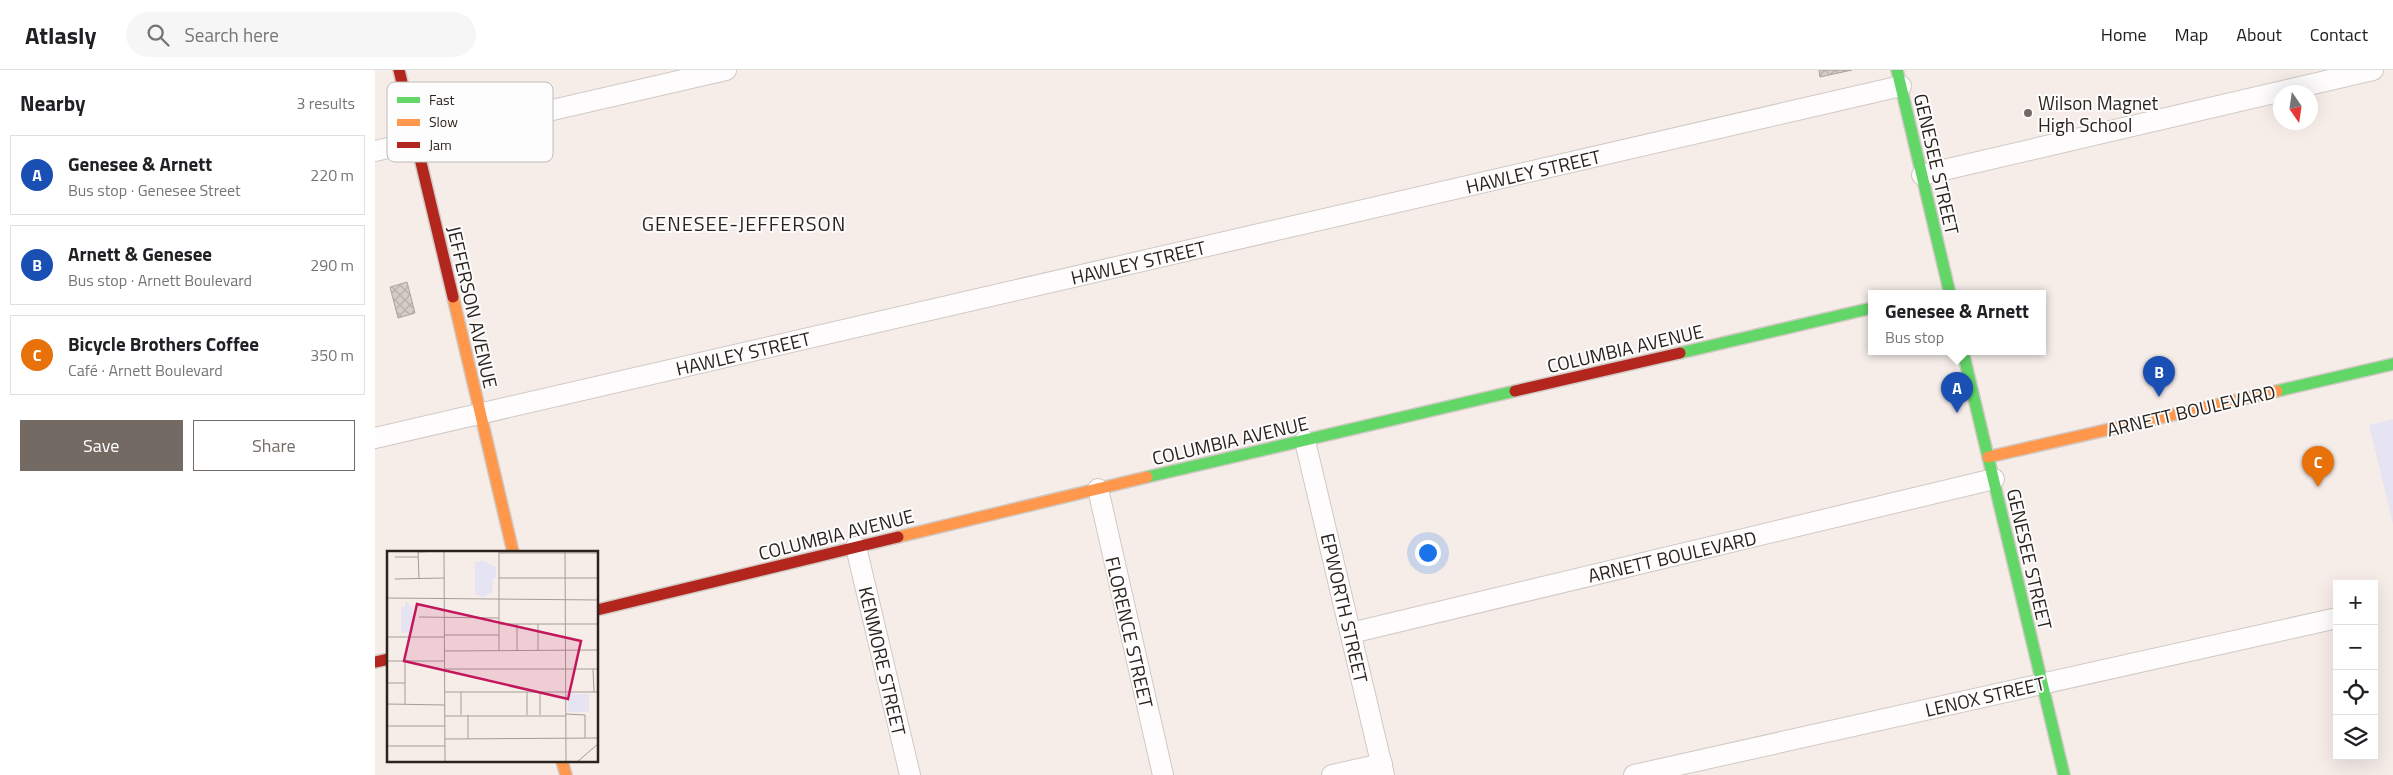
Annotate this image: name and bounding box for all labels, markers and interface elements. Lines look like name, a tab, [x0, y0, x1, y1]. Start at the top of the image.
search box	[126, 12, 476, 57]
text: Atlasly	[25, 17, 96, 53]
text: Search here	[184, 20, 279, 49]
icon: search	[144, 21, 172, 49]
text: Home	[2101, 21, 2147, 48]
text: Map	[2175, 21, 2208, 48]
text: About	[2236, 21, 2282, 48]
text: Contact	[2310, 21, 2368, 48]
legend	[387, 82, 553, 162]
north arrow	[2273, 85, 2318, 130]
text: Nearby	[20, 87, 85, 119]
place label: Wilson Magnet High School	[2038, 88, 2159, 139]
text: Fast	[429, 89, 454, 110]
text: 3 results	[296, 91, 355, 115]
street label: GENESEE STREET	[1907, 91, 1967, 237]
marker: Wilson Magnet High School	[2022, 107, 2034, 119]
text: Slow	[429, 111, 458, 132]
text: Jam	[429, 134, 452, 155]
street label: HAWLEY STREET	[1463, 141, 1603, 201]
text: Genesee & Arnett	[68, 149, 212, 178]
text: A	[32, 163, 42, 187]
text: 220 m	[310, 163, 354, 187]
text: Bus stop · Genesee Street	[68, 178, 241, 202]
district label: GENESEE-JEFFERSON	[642, 208, 846, 239]
street label: JEFFERSON AVENUE	[440, 223, 506, 391]
street label: HAWLEY STREET	[1068, 232, 1208, 292]
text: Arnett & Genesee	[68, 239, 212, 268]
text: B	[32, 253, 42, 277]
text: 290 m	[310, 253, 354, 277]
text: Bus stop · Arnett Boulevard	[68, 268, 252, 292]
popup	[1868, 290, 2046, 355]
text: Genesee & Arnett	[1885, 296, 2029, 325]
street label: COLUMBIA AVENUE	[1544, 316, 1706, 380]
street label: HAWLEY STREET	[673, 323, 813, 383]
text: Bus stop	[1885, 325, 1944, 349]
text: Bicycle Brothers Coffee	[68, 329, 259, 358]
text: C	[33, 343, 41, 367]
text: 350 m	[310, 343, 354, 367]
pin: B	[2143, 356, 2175, 397]
text: Café · Arnett Boulevard	[68, 358, 223, 382]
pin: A	[1941, 372, 1973, 413]
street label: ARNETT BOULEVARD	[2104, 376, 2278, 444]
street label: COLUMBIA AVENUE	[1149, 408, 1311, 472]
button: Save	[20, 420, 183, 471]
button: Share	[193, 420, 355, 471]
pin: C	[2302, 446, 2334, 487]
street label: GENESEE STREET	[2000, 486, 2060, 632]
street label: COLUMBIA AVENUE	[755, 501, 917, 567]
street label: ARNETT BOULEVARD	[1585, 522, 1759, 590]
street label: EPWORTH STREET	[1314, 530, 1376, 686]
your location	[1415, 540, 1441, 566]
inset map	[387, 551, 599, 762]
street label: FLORENCE STREET	[1099, 554, 1161, 710]
map controls	[2333, 580, 2378, 760]
button: +	[2333, 580, 2378, 625]
street label: KENMORE STREET	[852, 584, 914, 738]
button: −	[2333, 625, 2378, 670]
street label: LENOX STREET	[1922, 668, 2048, 724]
button: locate	[2333, 670, 2378, 715]
button: layers	[2333, 715, 2378, 760]

